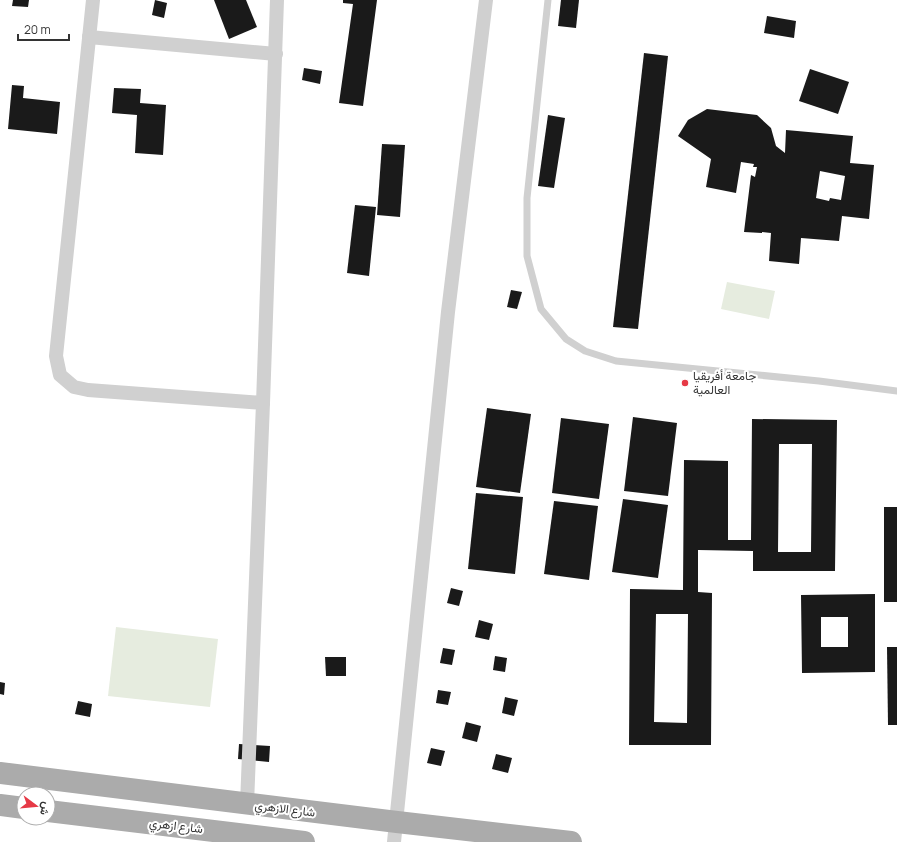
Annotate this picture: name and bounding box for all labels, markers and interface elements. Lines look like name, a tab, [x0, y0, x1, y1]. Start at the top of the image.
scale bar	[18, 16, 69, 42]
text: 20 m	[24, 21, 51, 38]
place label: جامعة أفريقيا العالمية	[693, 367, 756, 398]
marker: جامعة أفريقيا العالمية	[680, 378, 690, 388]
north arrow	[16, 786, 56, 826]
street label: شارع الازهري	[254, 796, 316, 823]
text: ش	[37, 800, 55, 817]
street label: شارع ازهري	[148, 814, 204, 839]

